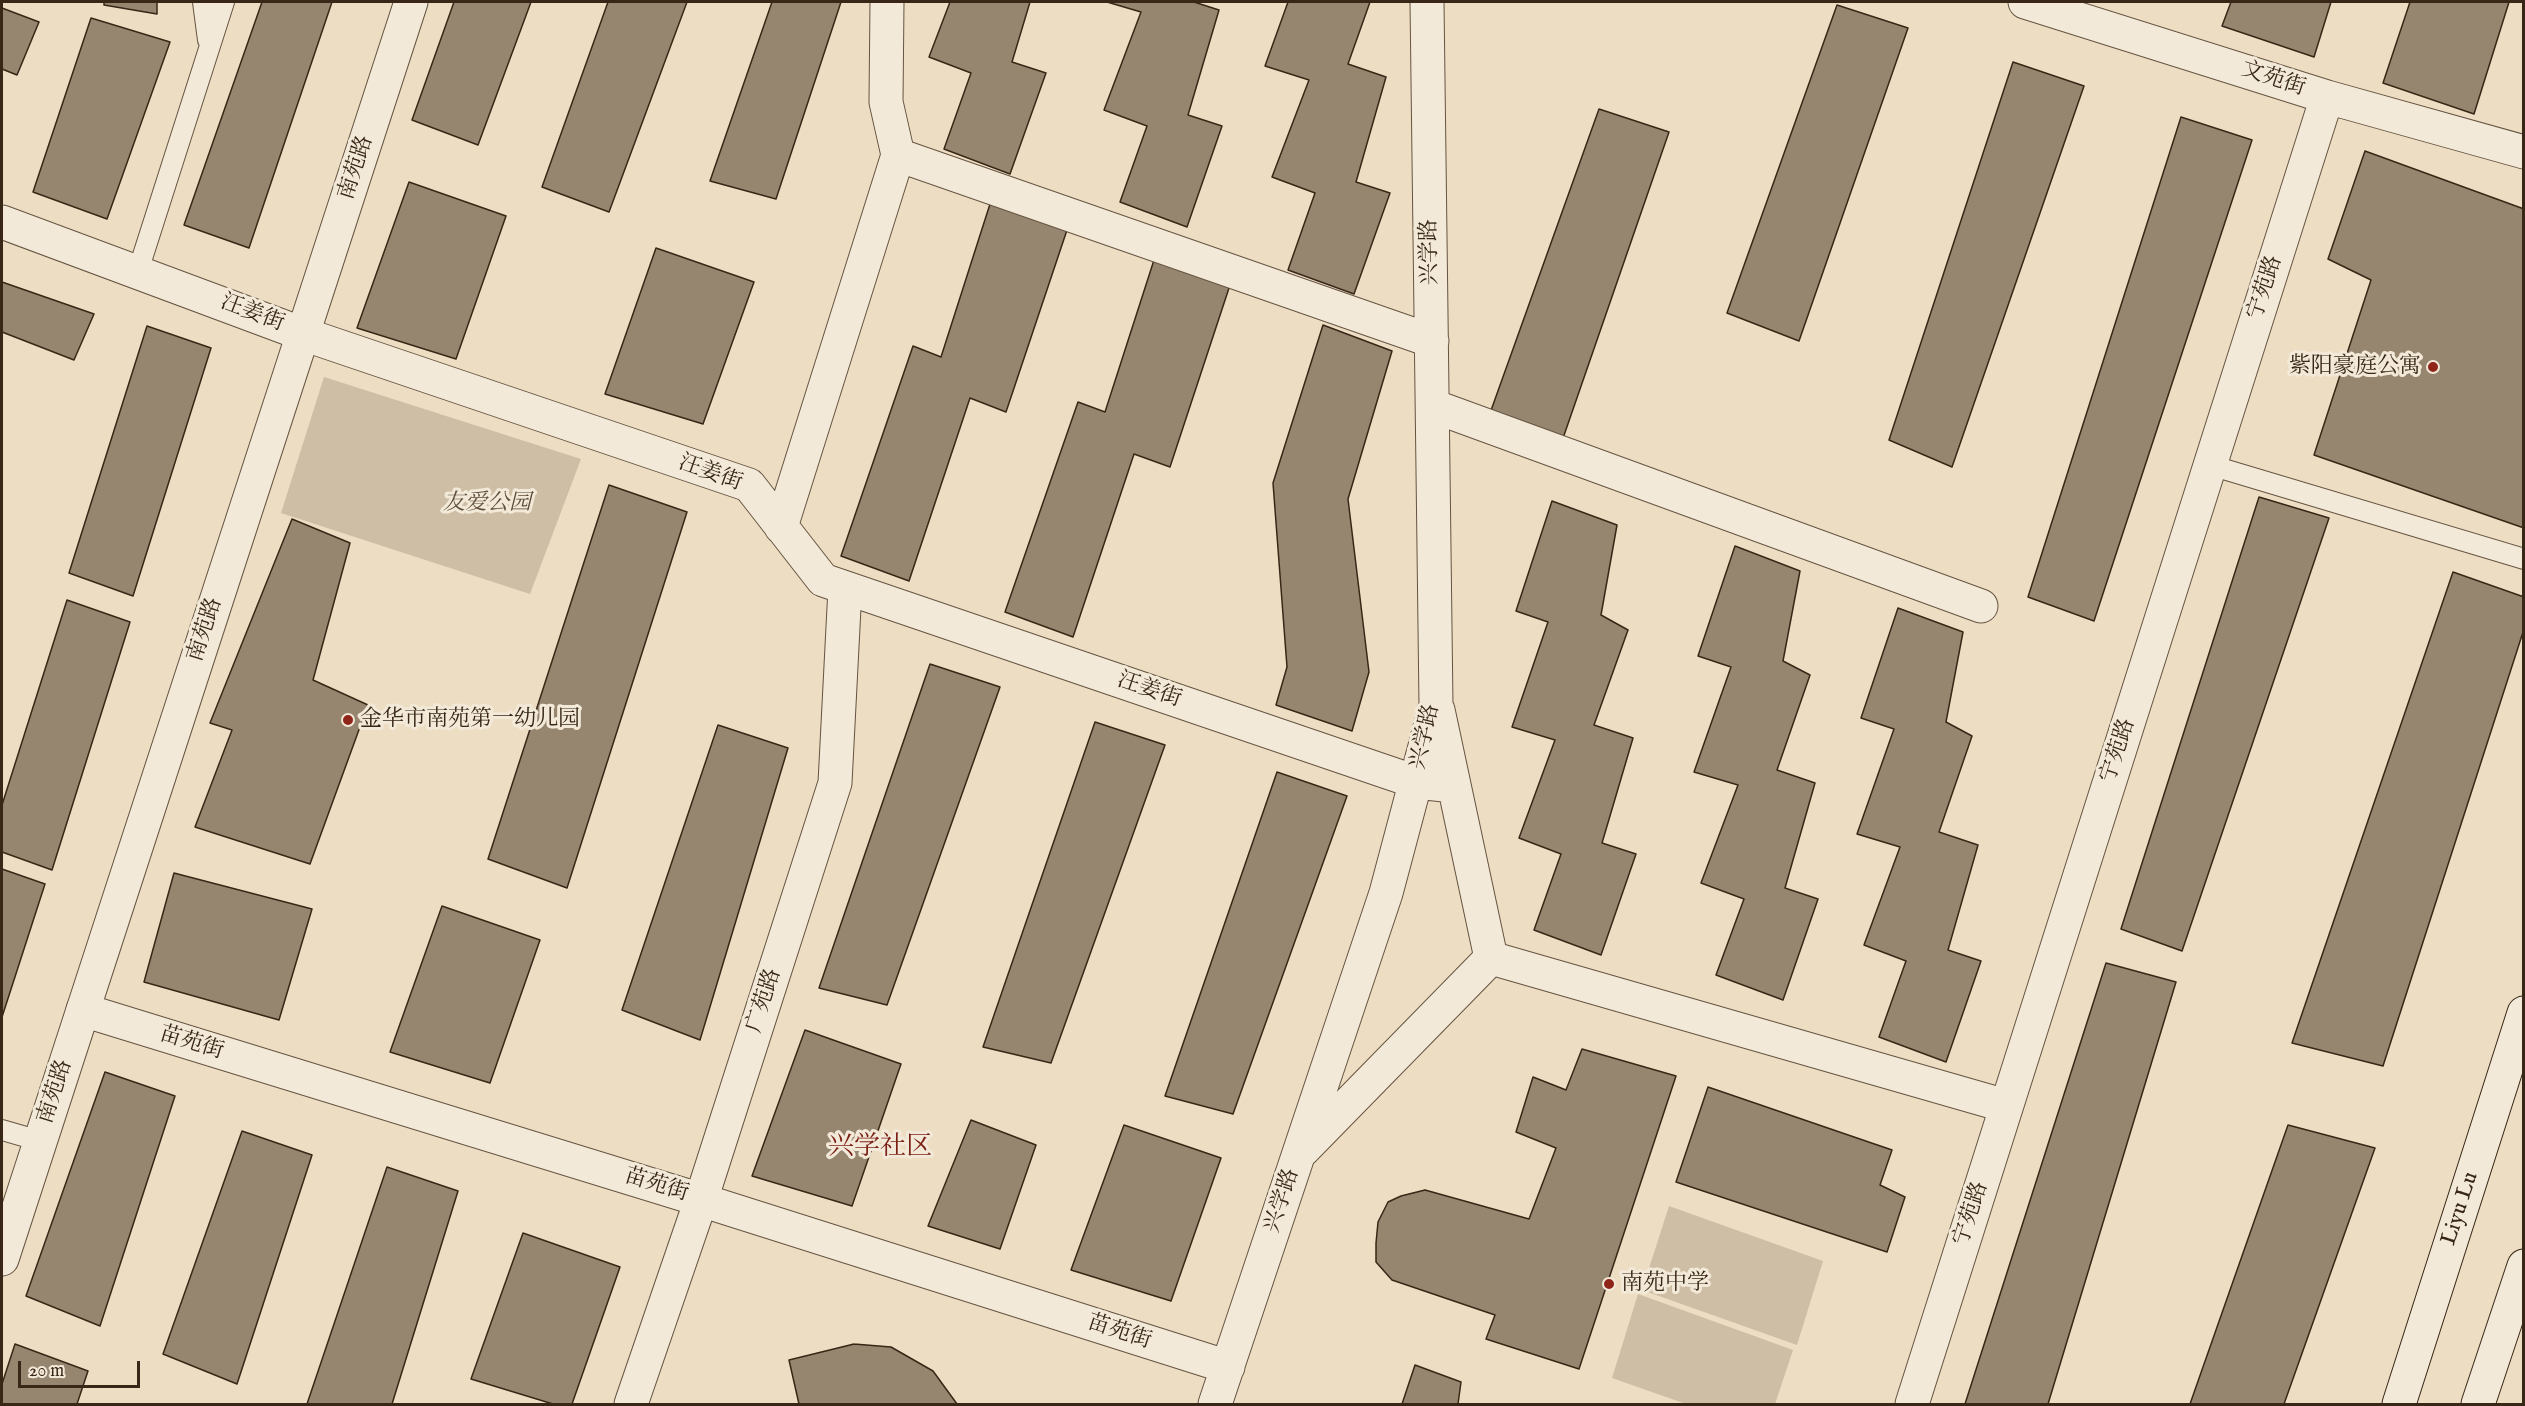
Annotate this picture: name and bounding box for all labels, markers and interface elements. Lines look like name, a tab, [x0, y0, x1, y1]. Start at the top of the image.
street label: 文苑街	[2238, 57, 2308, 103]
street label: 南苑路	[334, 133, 380, 203]
street label: 兴学路	[1417, 219, 1445, 285]
street label: 宁苑路	[2243, 253, 2289, 323]
street label: 汪姜街	[216, 290, 288, 338]
place label: 紫阳豪庭公寓	[2289, 354, 2421, 380]
marker: 紫阳豪庭公寓	[2426, 360, 2440, 374]
street label: 汪姜街	[674, 450, 746, 498]
park label: 友爱公园	[443, 491, 531, 517]
street label: 南苑路	[183, 595, 229, 665]
street label: 汪姜街	[1114, 668, 1184, 714]
street label: 兴学路	[1406, 702, 1446, 772]
place label: 金华市南苑第一幼儿园	[360, 707, 580, 733]
marker: 金华市南苑第一幼儿园	[341, 713, 355, 727]
street label: 宁苑路	[2096, 716, 2142, 786]
street label: 广苑路	[742, 966, 788, 1036]
street label: 苗苑街	[156, 1022, 226, 1066]
street label: 南苑路	[33, 1057, 79, 1127]
district label: 兴学社区	[828, 1133, 932, 1165]
street label: 苗苑街	[621, 1164, 691, 1208]
street label: 兴学路	[1260, 1166, 1306, 1236]
street label: Liyu Lu	[2437, 1169, 2485, 1249]
street label: 宁苑路	[1949, 1179, 1995, 1249]
place label: 南苑中学	[1621, 1271, 1709, 1297]
marker: 南苑中学	[1602, 1277, 1616, 1291]
street label: 苗苑街	[1084, 1310, 1154, 1356]
scale bar	[21, 1349, 142, 1387]
text: 20 m	[29, 1360, 64, 1383]

